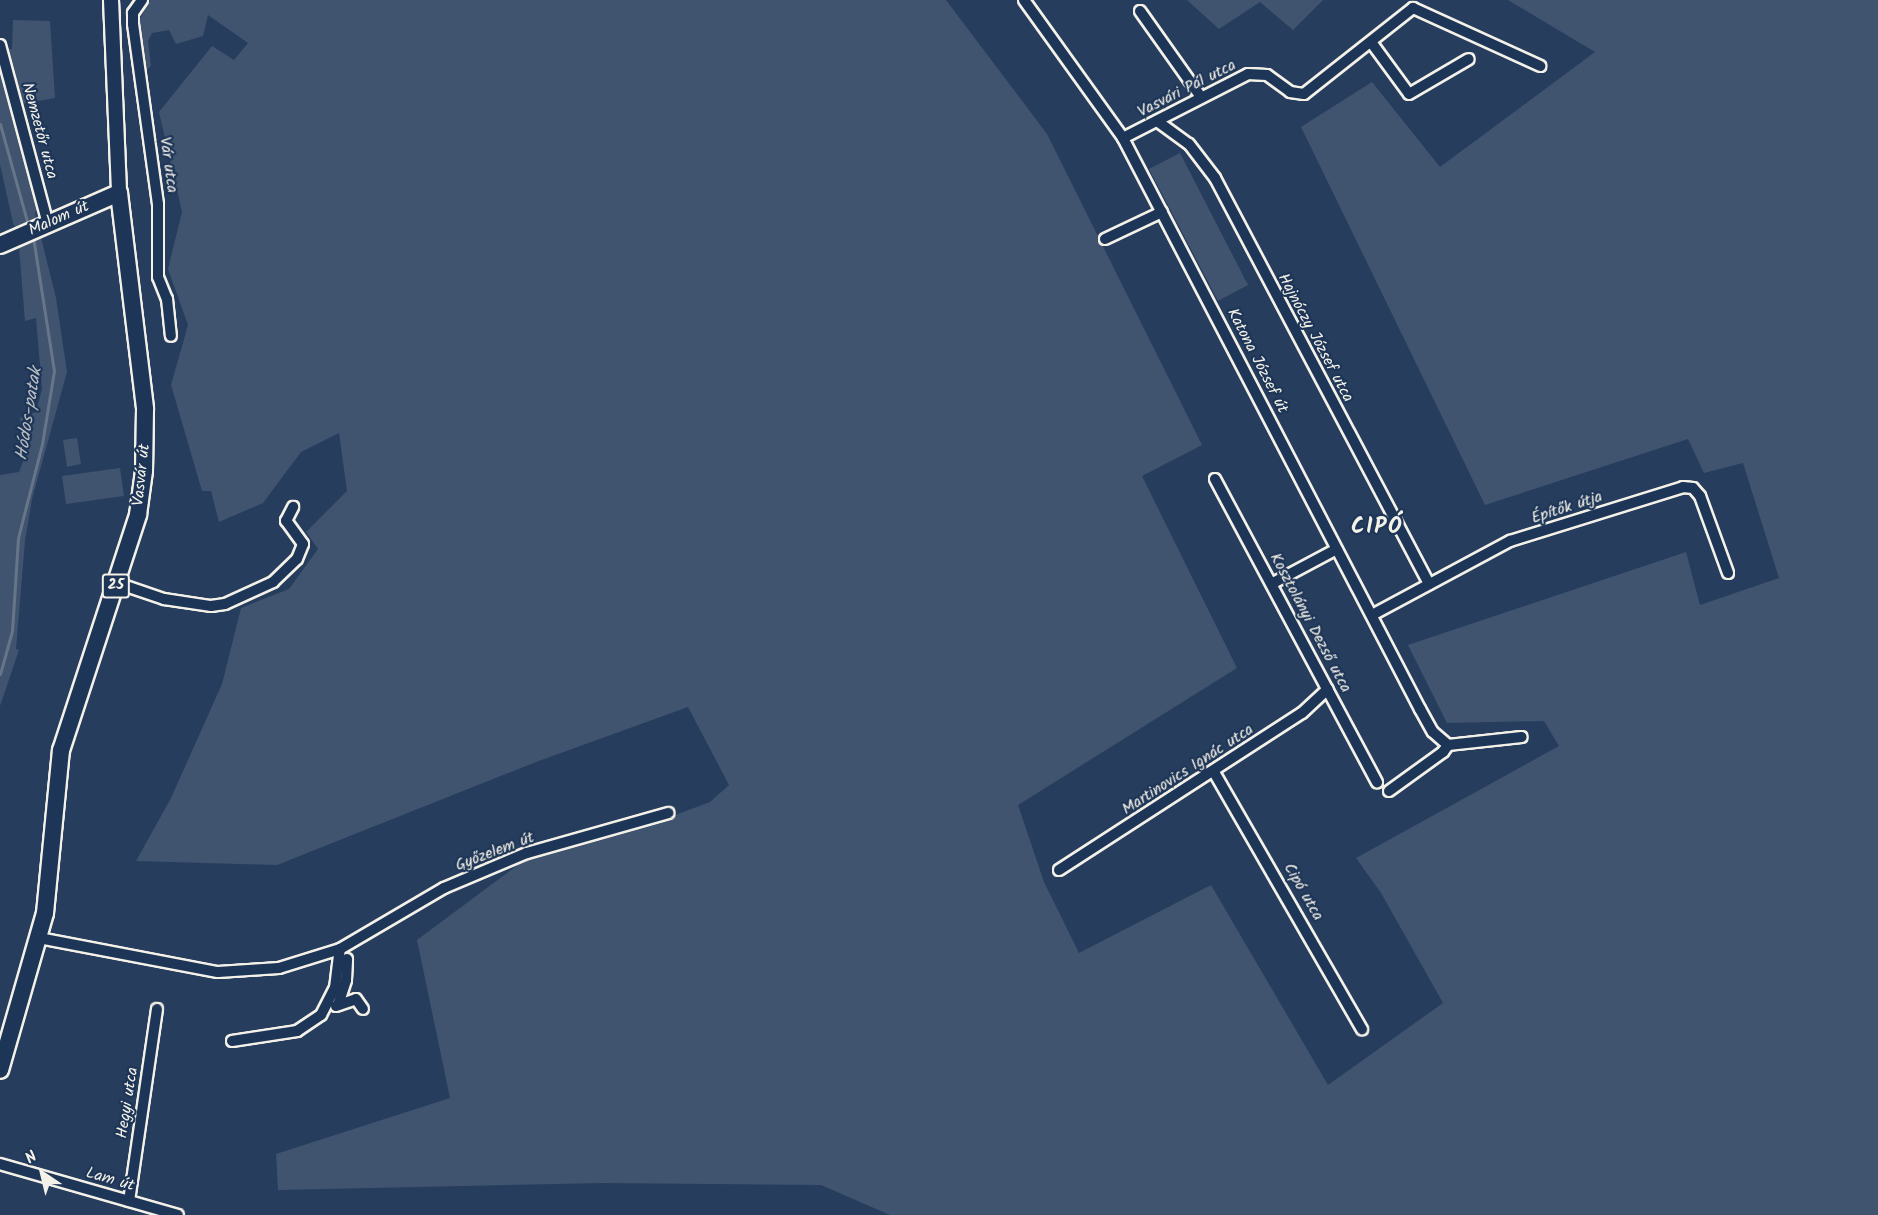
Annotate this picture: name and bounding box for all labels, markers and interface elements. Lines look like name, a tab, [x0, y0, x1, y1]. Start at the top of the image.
street label: Vasvári Pál utca	[1135, 56, 1239, 122]
street label: Nemzetőr utca	[17, 81, 61, 181]
street label: Vár utca	[155, 136, 181, 194]
street label: Malom út	[26, 197, 92, 241]
street label: Hajnóczy József utca	[1273, 270, 1357, 406]
street label: Katona József út	[1222, 305, 1292, 417]
water label: Hódos-patak	[12, 366, 48, 462]
street label: Vasvár út	[129, 443, 155, 507]
street label: Építők útja	[1529, 488, 1605, 528]
district label: CIPÓ	[1351, 515, 1403, 541]
street label: Kosztolányi Dezső utca	[1265, 550, 1355, 696]
road number: 25	[101, 574, 131, 598]
street label: Martinovics Ignác utca	[1119, 720, 1257, 820]
street label: Győzelem út	[453, 828, 537, 876]
street label: Cipó utca	[1279, 860, 1327, 924]
street label: Hegyi utca	[113, 1066, 143, 1140]
north arrow	[12, 1143, 72, 1203]
text: N	[20, 1145, 43, 1171]
street label: Lam út	[84, 1164, 136, 1196]

